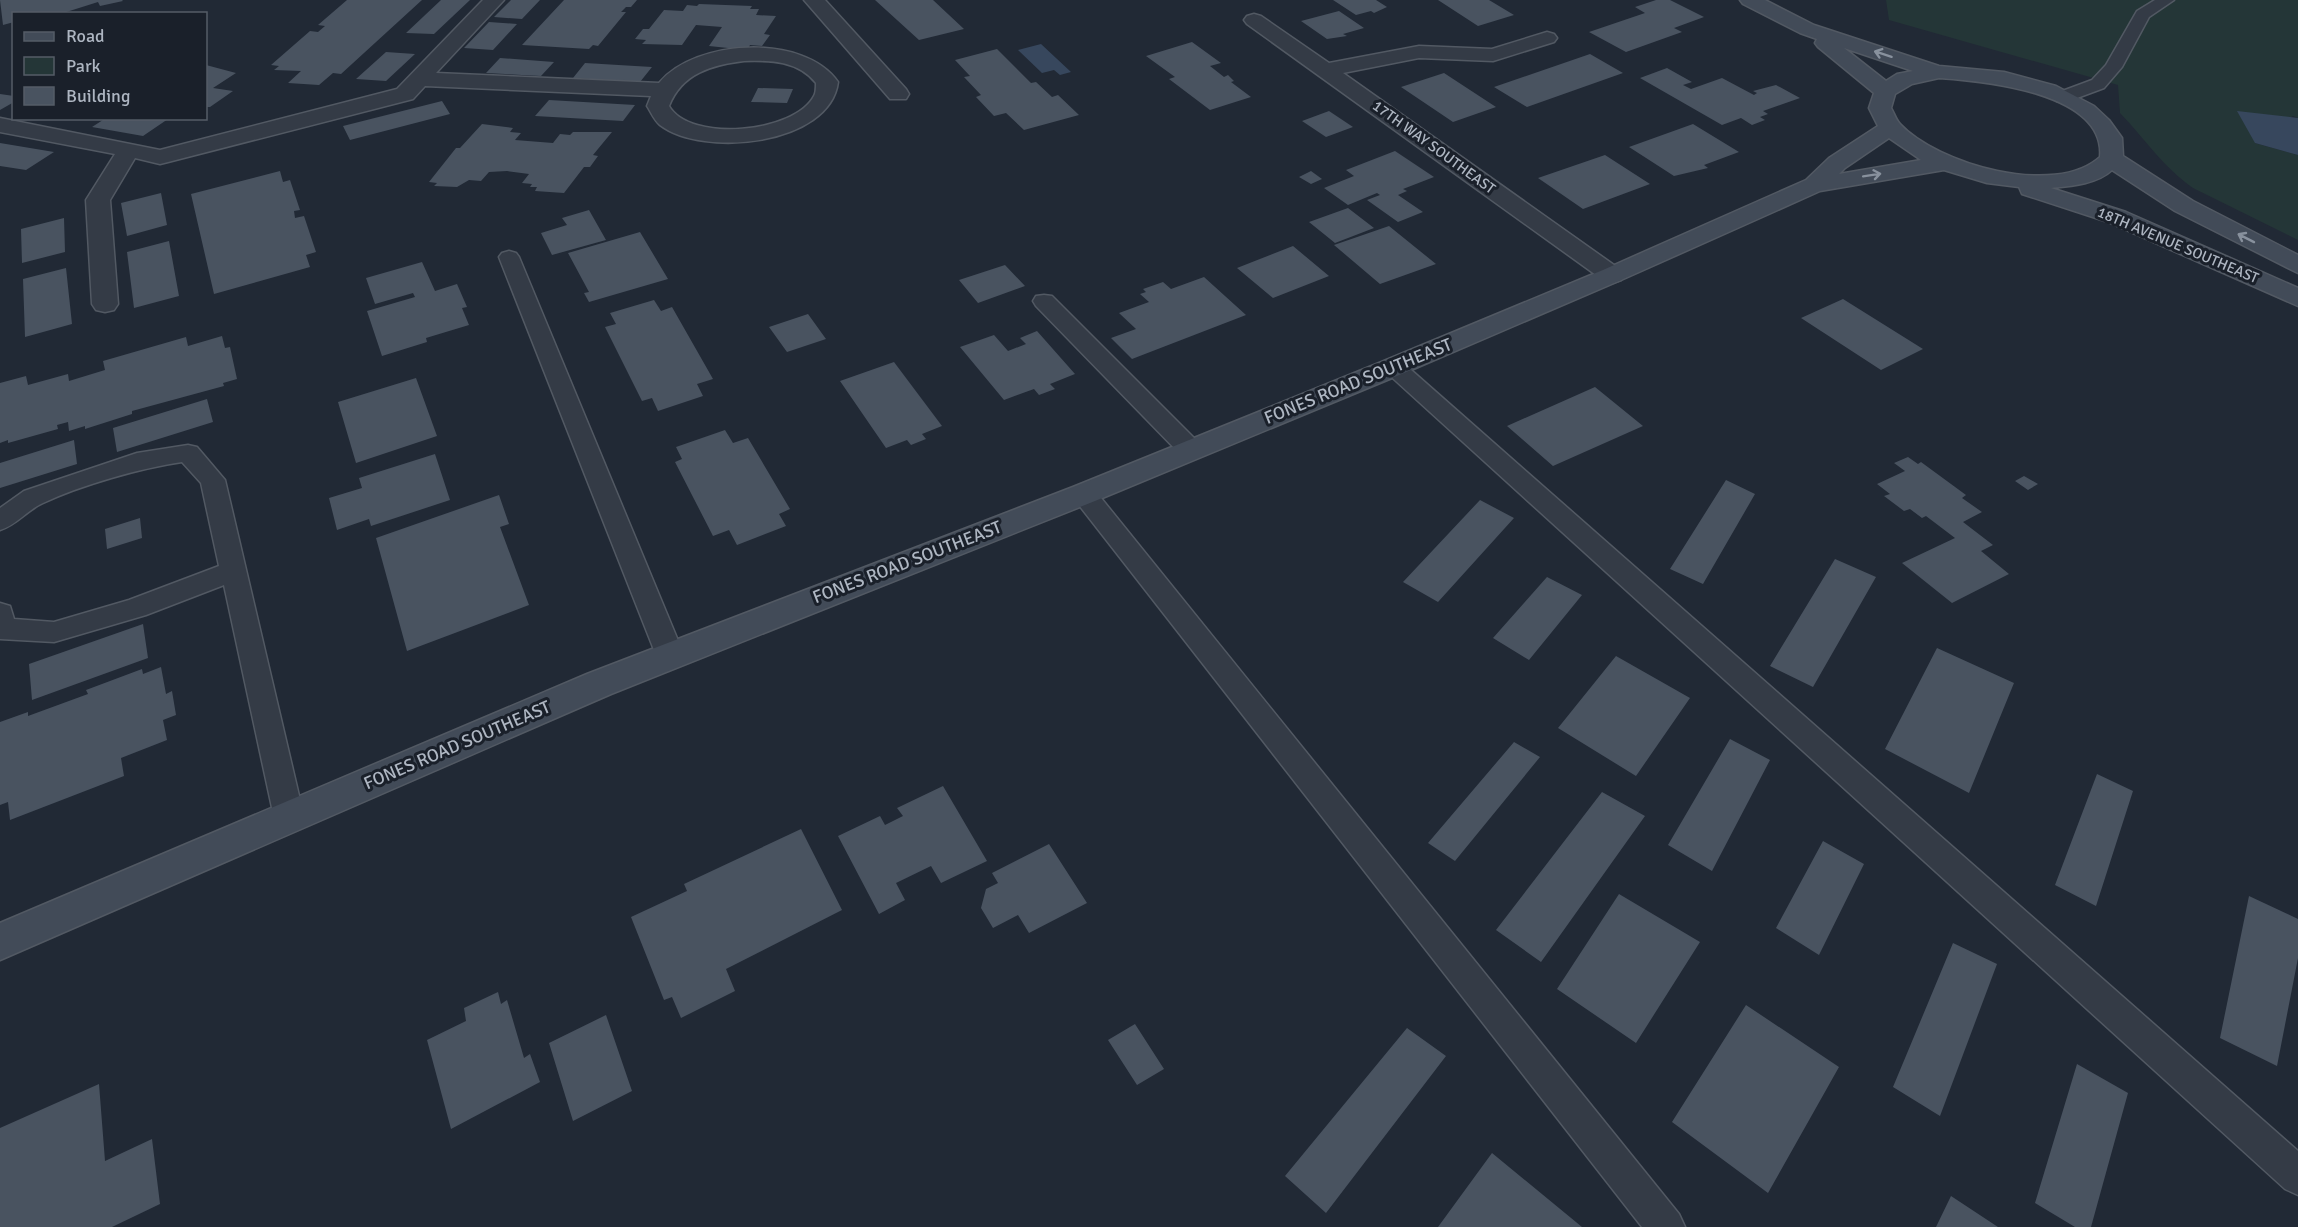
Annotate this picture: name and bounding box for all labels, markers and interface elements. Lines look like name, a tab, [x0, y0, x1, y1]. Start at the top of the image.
legend	[12, 12, 207, 120]
text: Road	[66, 25, 105, 47]
one-way arrow	[1874, 48, 1893, 59]
text: Park	[66, 55, 101, 77]
text: Building	[66, 85, 130, 107]
street label: 17TH WAY SOUTHEAST	[1369, 96, 1499, 198]
one-way arrow	[1862, 170, 1881, 181]
street label: 18TH AVENUE SOUTHEAST	[2095, 203, 2262, 287]
one-way arrow	[2238, 232, 2255, 244]
street label: FONES ROAD SOUTHEAST	[1261, 333, 1455, 429]
street label: FONES ROAD SOUTHEAST	[809, 516, 1005, 608]
street label: FONES ROAD SOUTHEAST	[360, 696, 554, 794]

